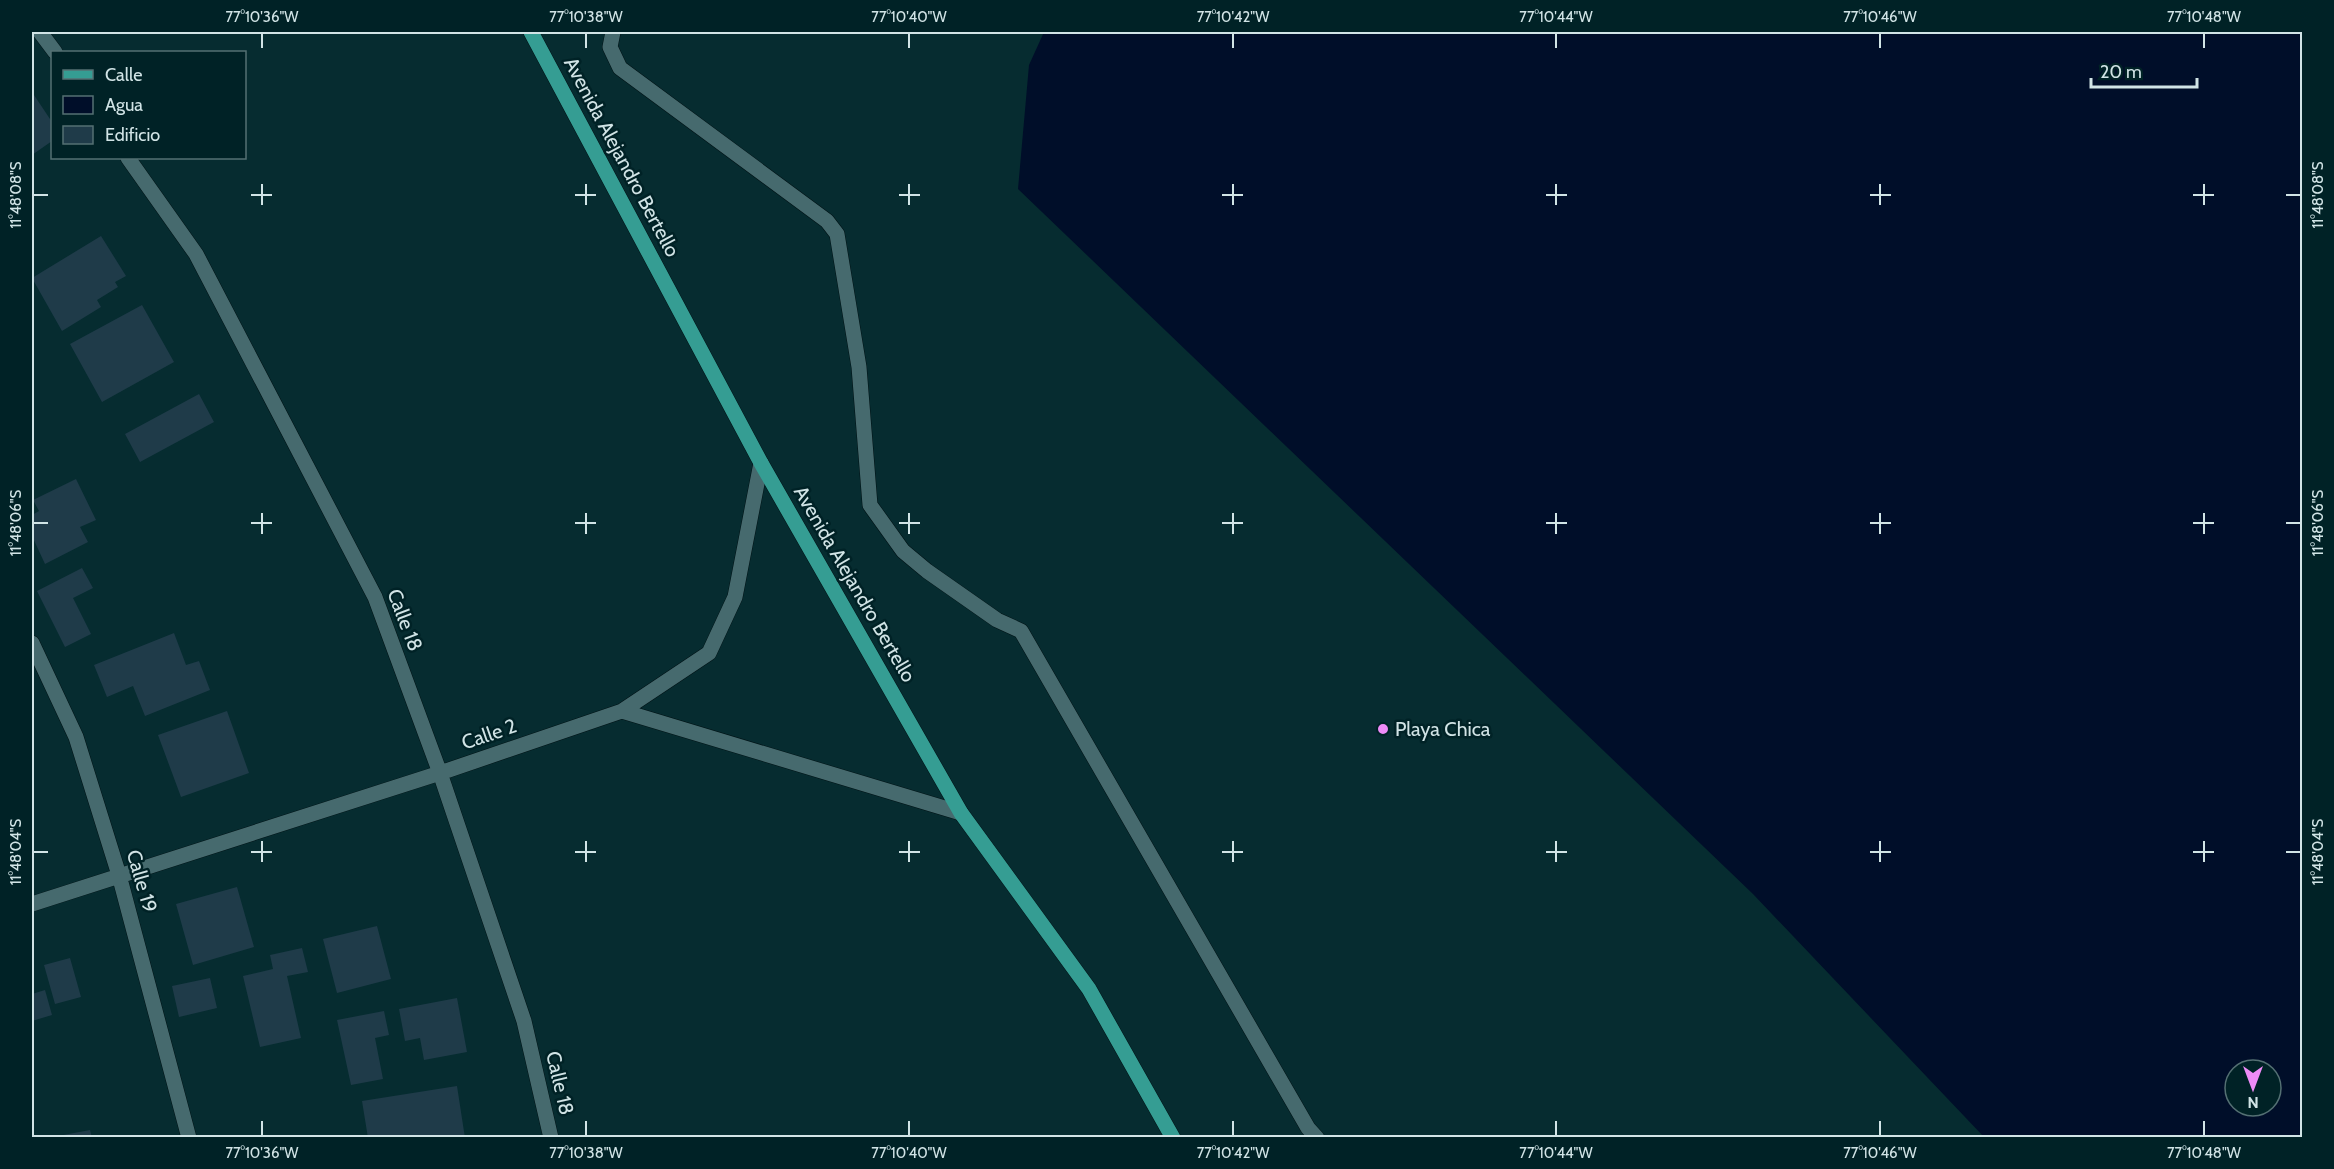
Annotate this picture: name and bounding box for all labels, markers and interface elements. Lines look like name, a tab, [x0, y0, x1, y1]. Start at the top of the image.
text: 77°10'36"W	[225, 8, 299, 26]
text: 77°10'38"W	[549, 8, 624, 26]
text: 77°10'40"W	[871, 8, 947, 26]
text: 77°10'42"W	[1197, 8, 1270, 26]
text: 77°10'44"W	[1519, 8, 1593, 26]
text: 77°10'46"W	[1843, 8, 1917, 26]
text: 77°10'48"W	[2167, 8, 2242, 26]
legend	[51, 51, 246, 159]
scale bar	[2091, 51, 2198, 89]
street label: Avenida Alejandro Bertello	[559, 53, 685, 261]
text: 20 m	[2100, 61, 2142, 83]
text: Calle	[105, 64, 142, 86]
text: Agua	[105, 94, 143, 116]
text: Edificio	[105, 124, 160, 146]
text: 11°48'08"S	[7, 161, 25, 229]
text: 11°48'08"S	[2309, 161, 2327, 229]
street label: Avenida Alejandro Bertello	[789, 482, 921, 686]
text: 11°48'06"S	[7, 489, 25, 556]
text: 11°48'06"S	[2309, 489, 2327, 556]
street label: Calle 18	[382, 586, 428, 654]
street label: Calle 2	[458, 713, 520, 755]
place label: Playa Chica	[1395, 717, 1491, 741]
marker: Playa Chica	[1376, 722, 1390, 736]
text: 11°48'04"S	[7, 818, 25, 885]
text: 11°48'04"S	[2309, 818, 2327, 885]
street label: Calle 19	[122, 847, 162, 915]
street label: Calle 18	[541, 1049, 579, 1117]
north arrow	[2223, 1058, 2283, 1118]
text: N	[2247, 1093, 2259, 1112]
text: 77°10'36"W	[225, 1144, 299, 1162]
text: 77°10'38"W	[549, 1144, 624, 1162]
text: 77°10'40"W	[871, 1144, 947, 1162]
text: 77°10'42"W	[1197, 1144, 1270, 1162]
text: 77°10'44"W	[1519, 1144, 1593, 1162]
text: 77°10'46"W	[1843, 1144, 1917, 1162]
text: 77°10'48"W	[2167, 1144, 2242, 1162]

